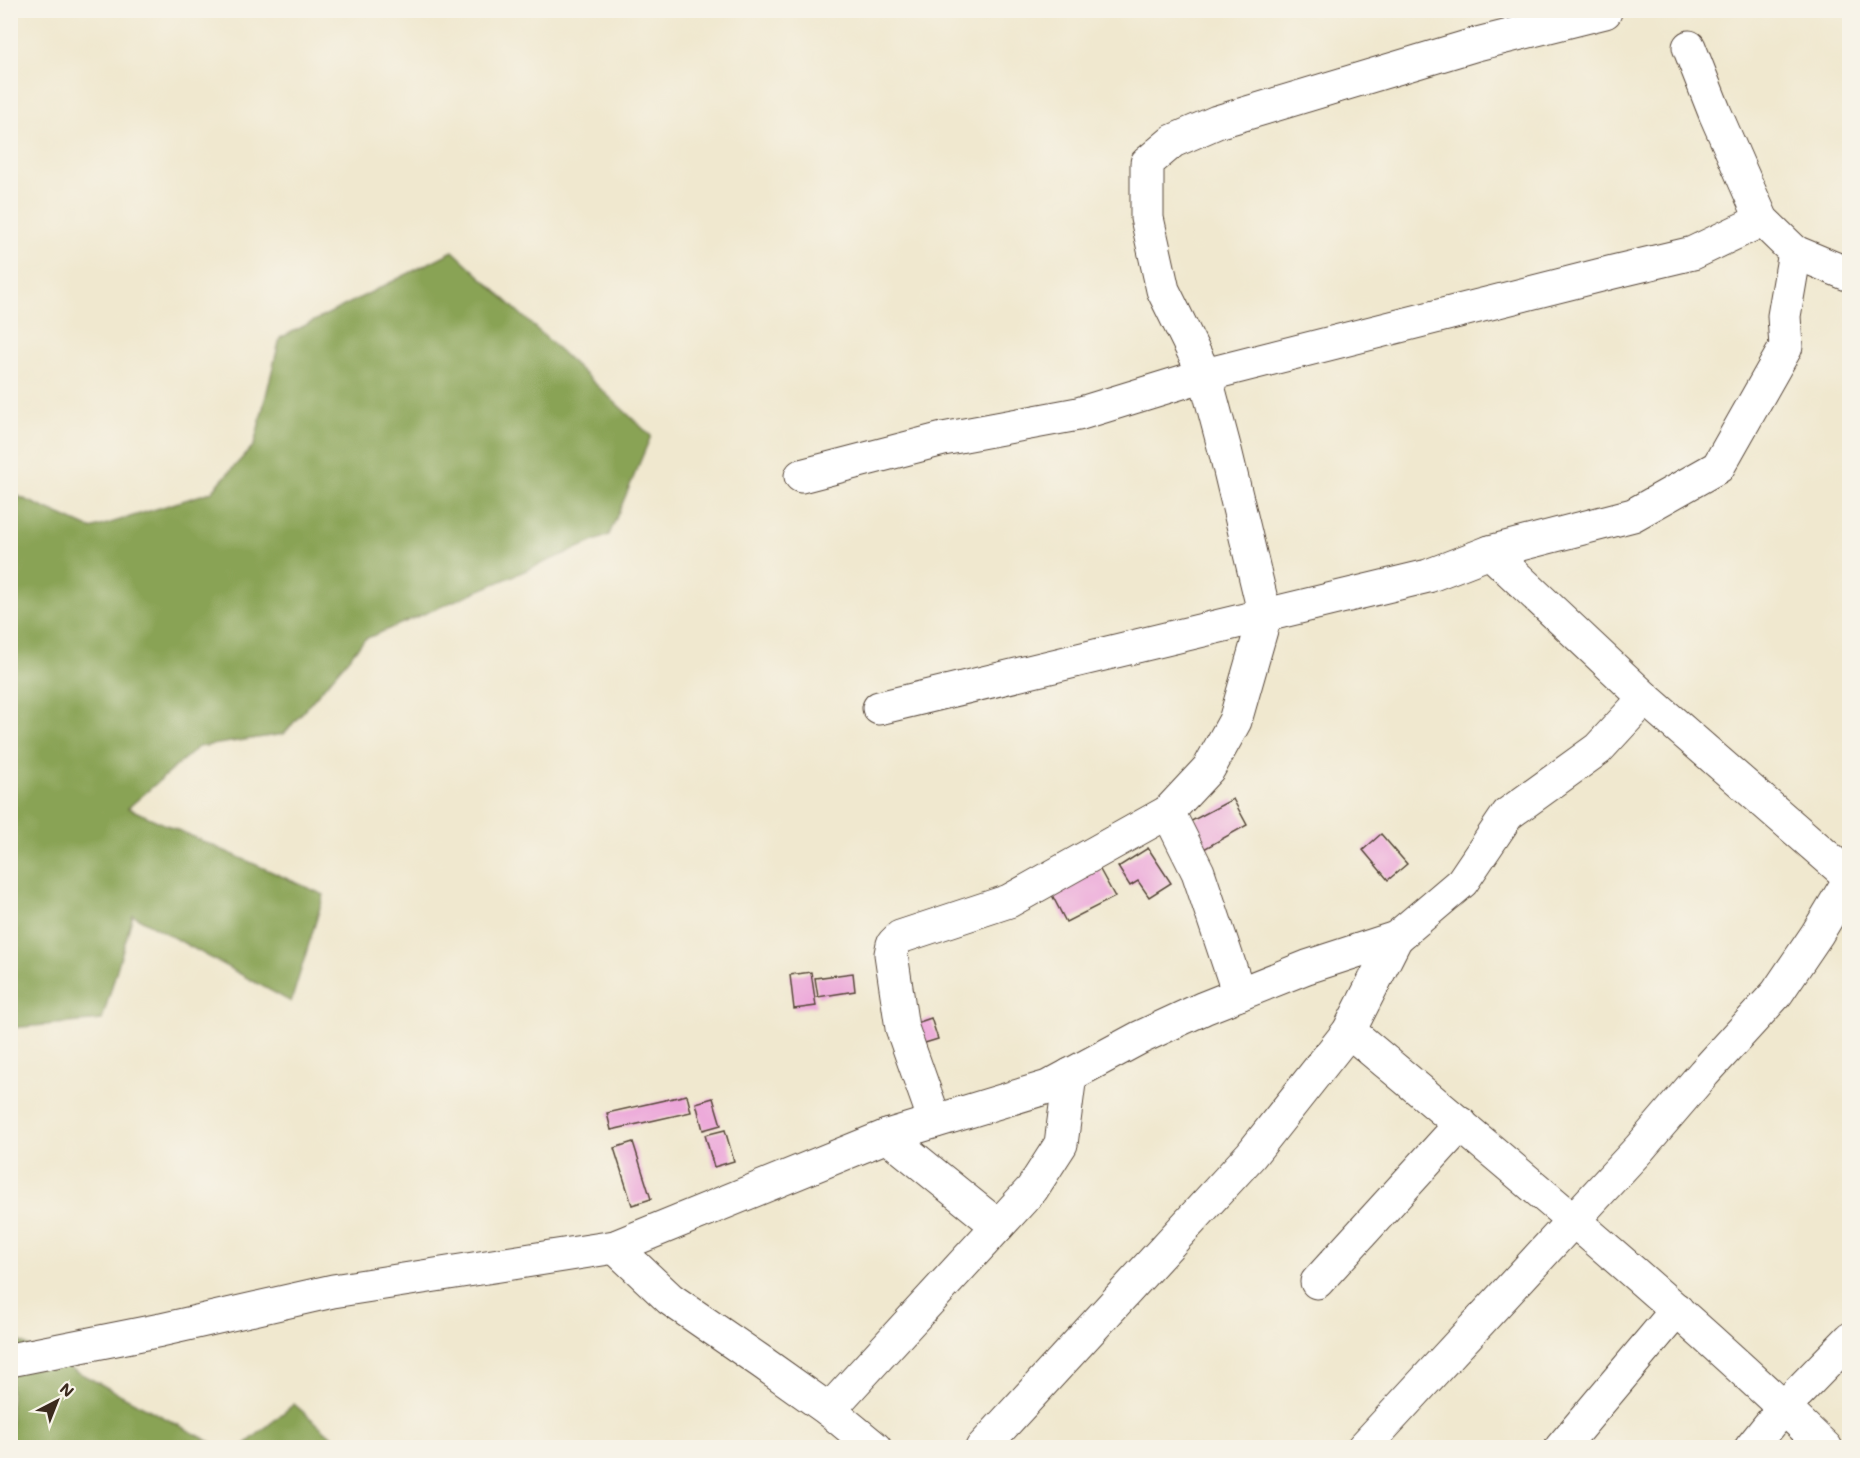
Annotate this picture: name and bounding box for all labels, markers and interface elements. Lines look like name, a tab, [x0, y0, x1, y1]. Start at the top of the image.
north arrow	[27, 1371, 87, 1431]
text: N	[56, 1378, 79, 1401]

